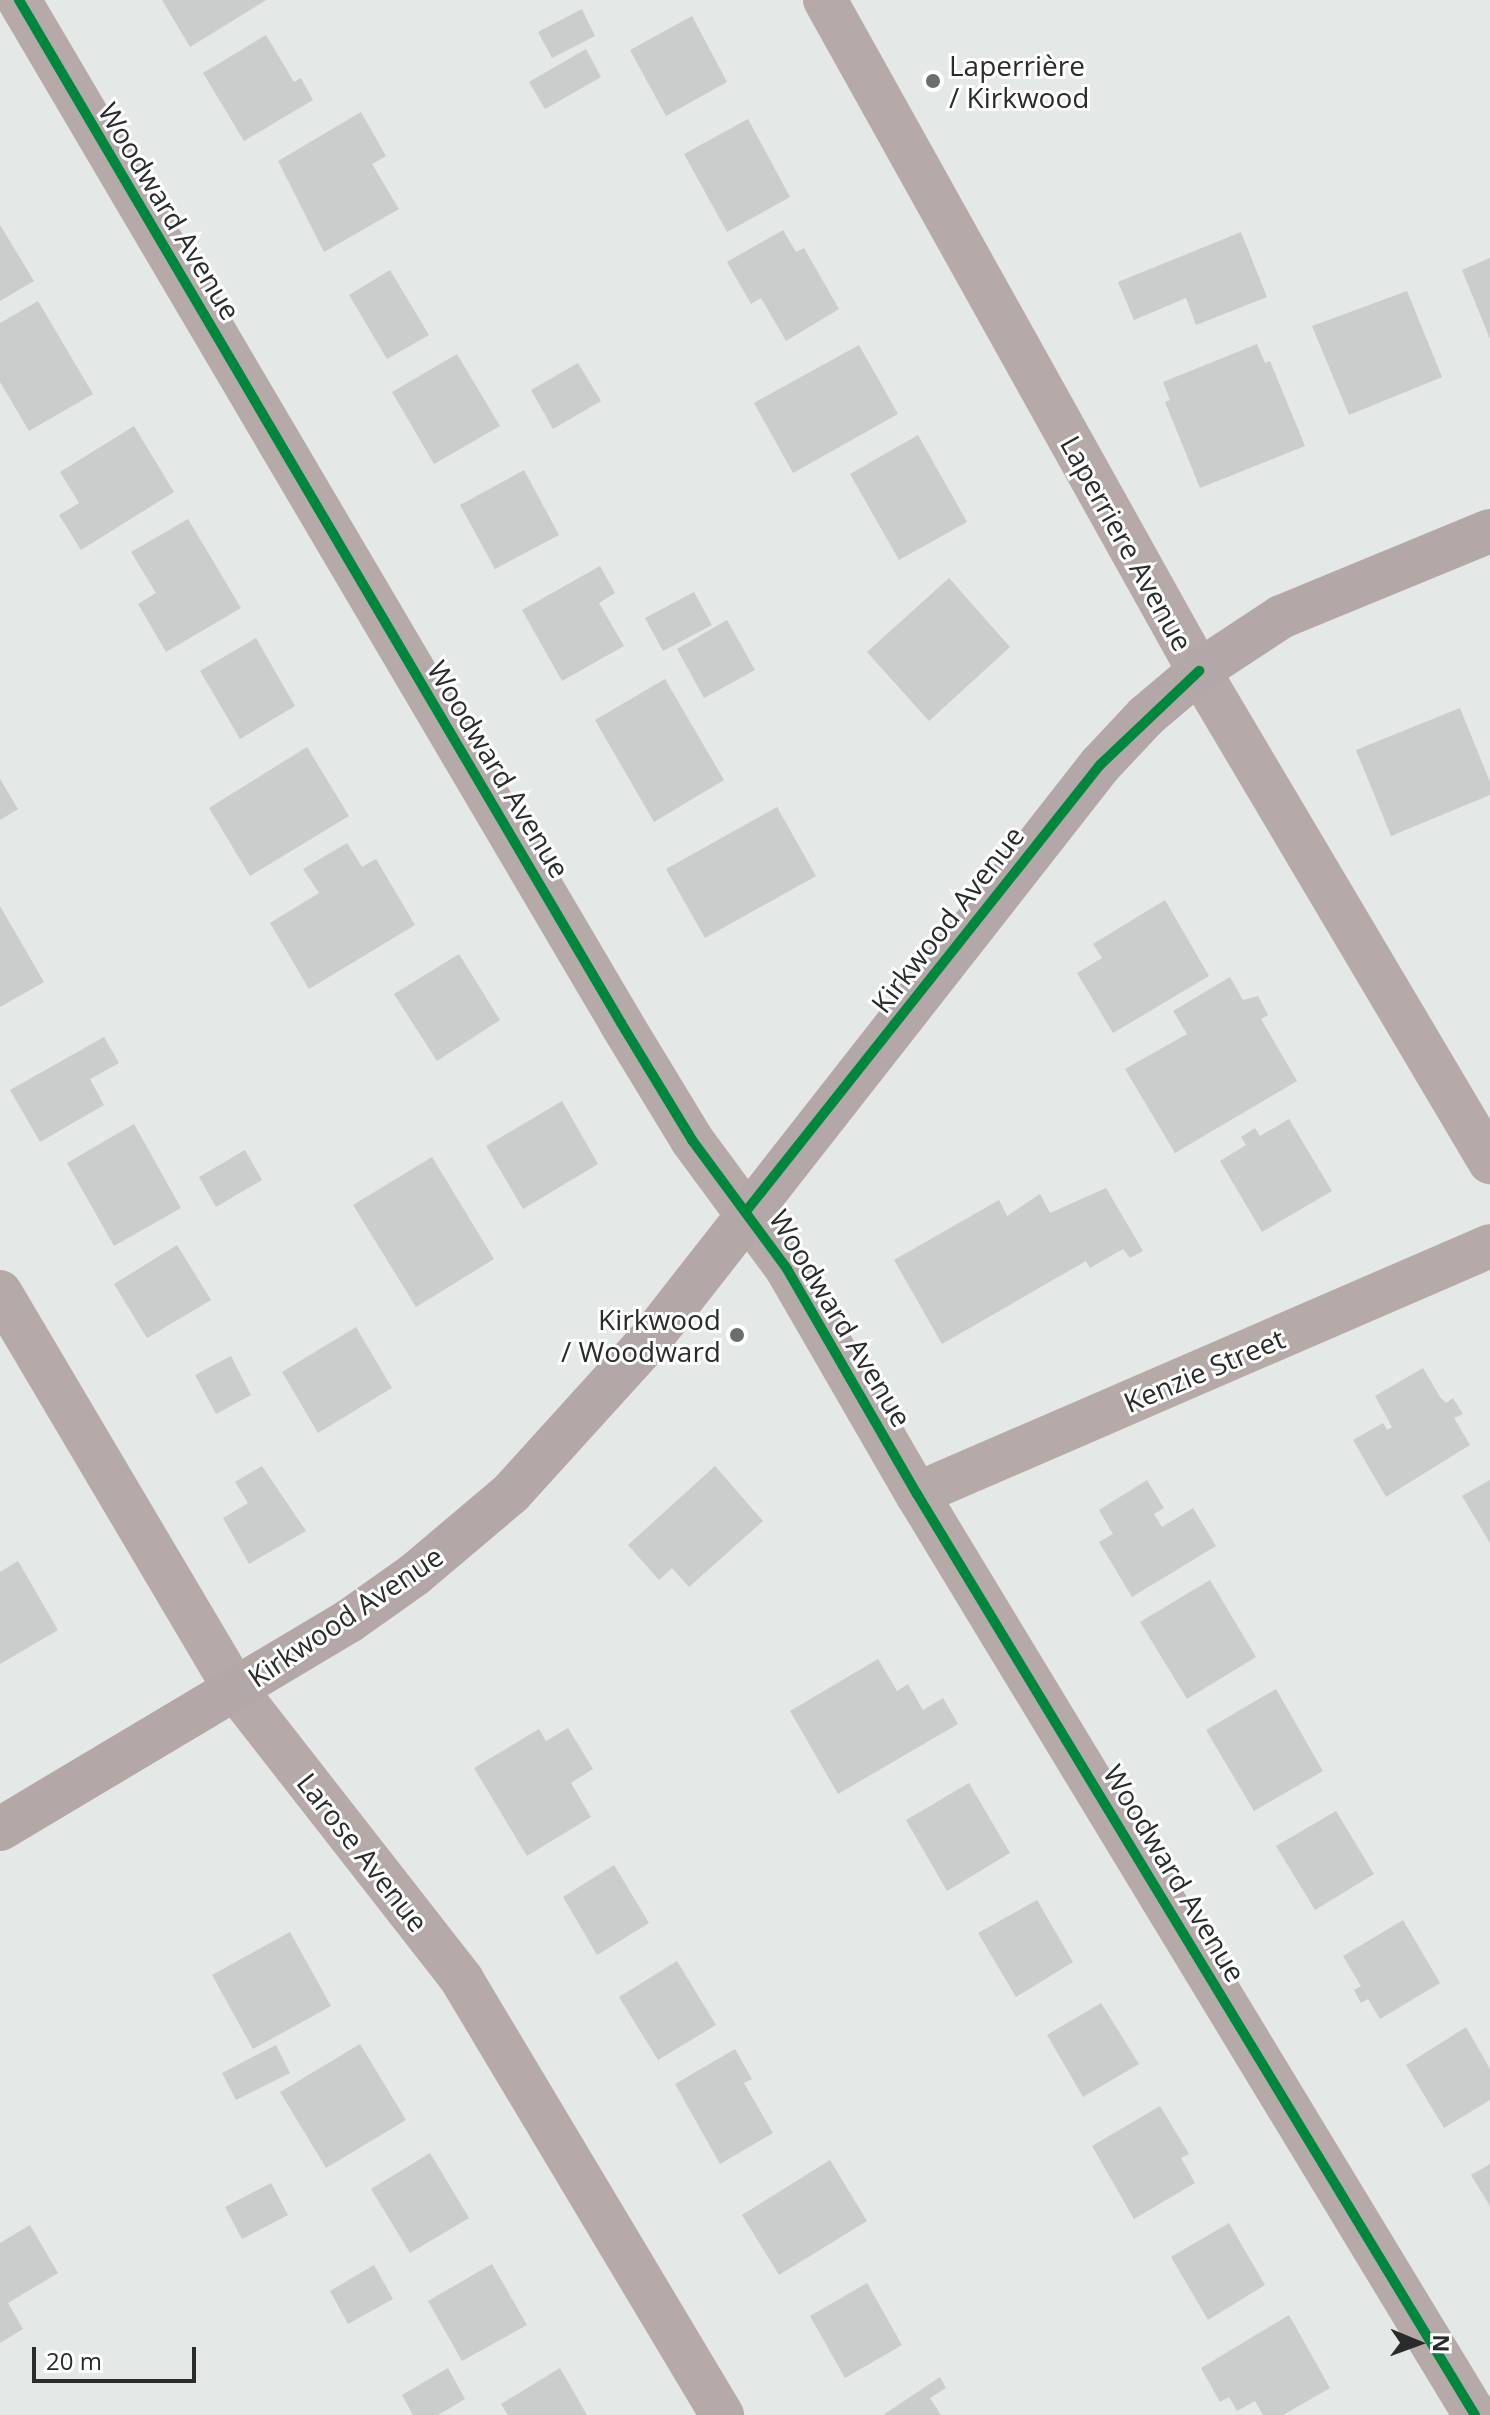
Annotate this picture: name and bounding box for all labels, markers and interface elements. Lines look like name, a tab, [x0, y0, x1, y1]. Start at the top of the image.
place label: Laperrière / Kirkwood	[949, 48, 1089, 114]
marker: Laperrière / Kirkwood	[924, 72, 942, 90]
street label: Woodward Avenue	[92, 96, 248, 326]
street label: Laperriere Avenue	[1054, 430, 1200, 656]
street label: Woodward Avenue	[421, 654, 577, 884]
street label: Kirkwood Avenue	[864, 819, 1030, 1019]
street label: Woodward Avenue	[763, 1203, 919, 1433]
place label: Kirkwood / Woodward	[561, 1302, 721, 1368]
street label: Kenzie Street	[1119, 1321, 1289, 1419]
marker: Kirkwood / Woodward	[728, 1326, 746, 1344]
street label: Kirkwood Avenue	[241, 1538, 449, 1694]
street label: Woodward Avenue	[1097, 1758, 1253, 1988]
street label: Larose Avenue	[291, 1766, 435, 1938]
north arrow	[1378, 2303, 1458, 2383]
scale bar	[36, 2331, 200, 2381]
text: N	[1427, 2334, 1457, 2353]
text: 20 m	[46, 2344, 102, 2377]

